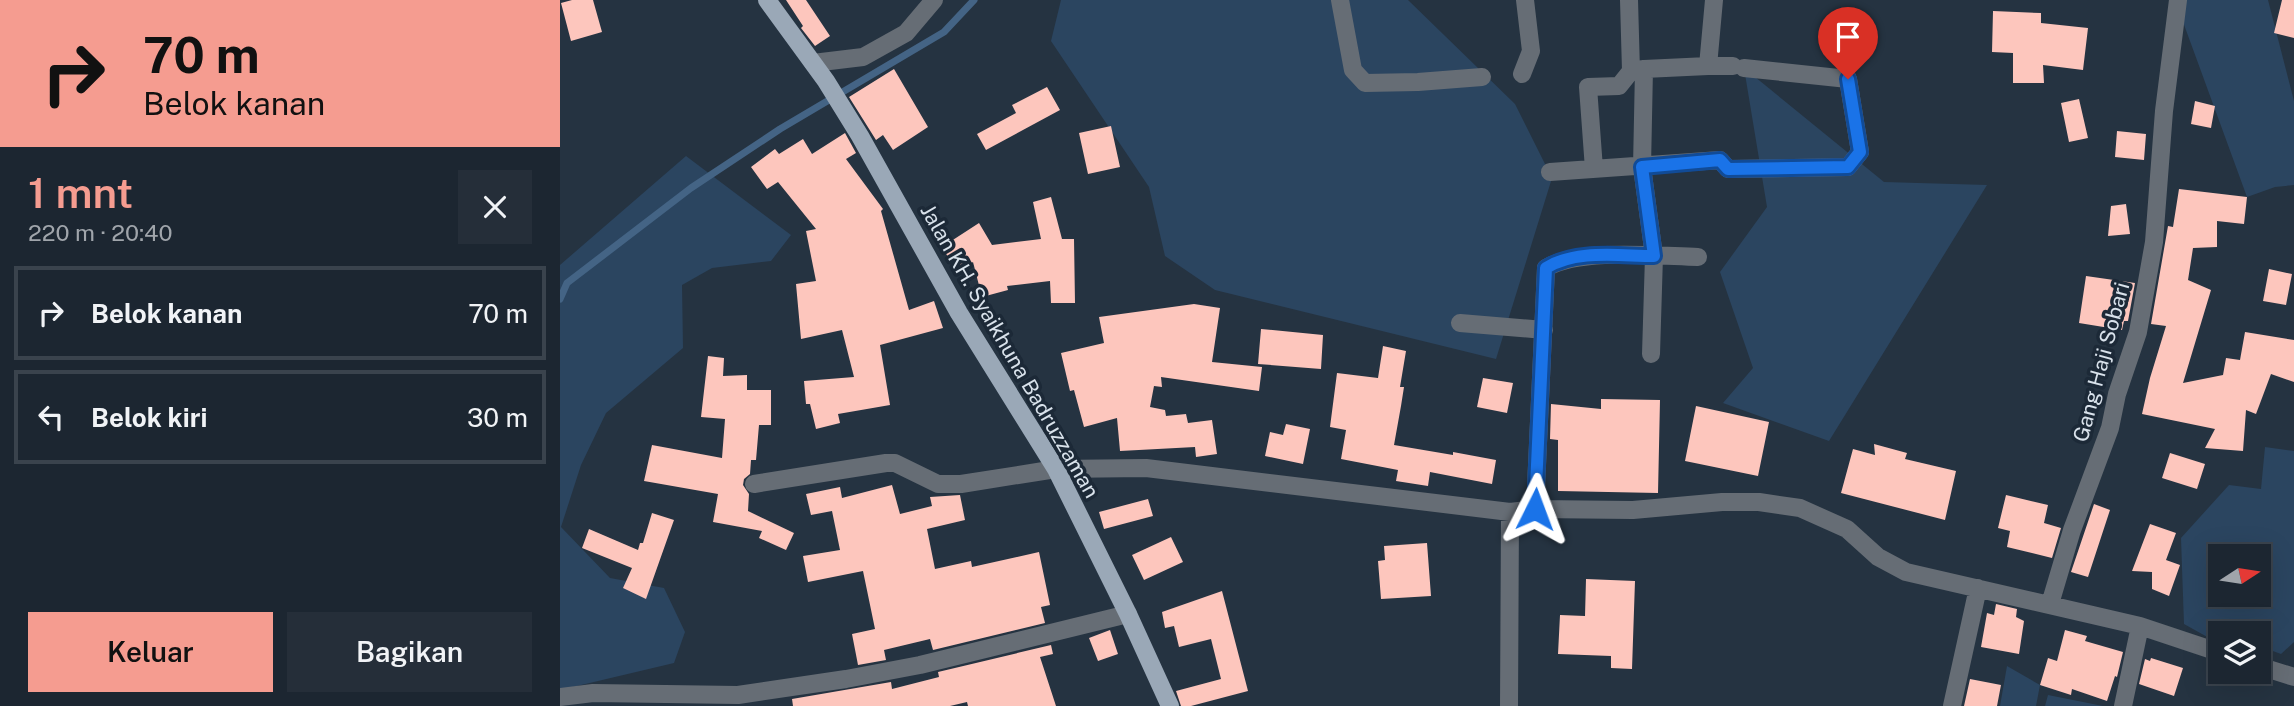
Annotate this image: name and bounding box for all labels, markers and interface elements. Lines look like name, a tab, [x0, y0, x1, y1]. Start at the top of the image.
pin	[1818, 7, 1878, 79]
icon: arrive	[1829, 18, 1867, 56]
text: 70 m	[143, 26, 260, 84]
icon: right	[28, 28, 119, 119]
text: Belok kanan	[143, 85, 325, 122]
text: 1 mnt	[28, 168, 133, 217]
button: close	[458, 170, 532, 244]
street label: Jalan KH. Syaikhuna Badruzzaman	[915, 200, 1105, 502]
text: 220 m · 20:40	[28, 219, 173, 246]
street label: Gang Haji Sobari	[2068, 279, 2134, 445]
icon: right	[32, 294, 70, 332]
text: Belok kanan	[91, 298, 242, 329]
text: 70 m	[468, 298, 528, 329]
icon: left	[32, 398, 70, 436]
text: Belok kiri	[91, 402, 207, 433]
text: 30 m	[467, 402, 528, 433]
position arrow	[1498, 472, 1572, 546]
north arrow	[2208, 544, 2272, 607]
map controls	[2208, 544, 2271, 684]
button: Keluar	[28, 612, 273, 692]
button: Bagikan	[287, 612, 532, 692]
button: layers	[2208, 621, 2271, 684]

